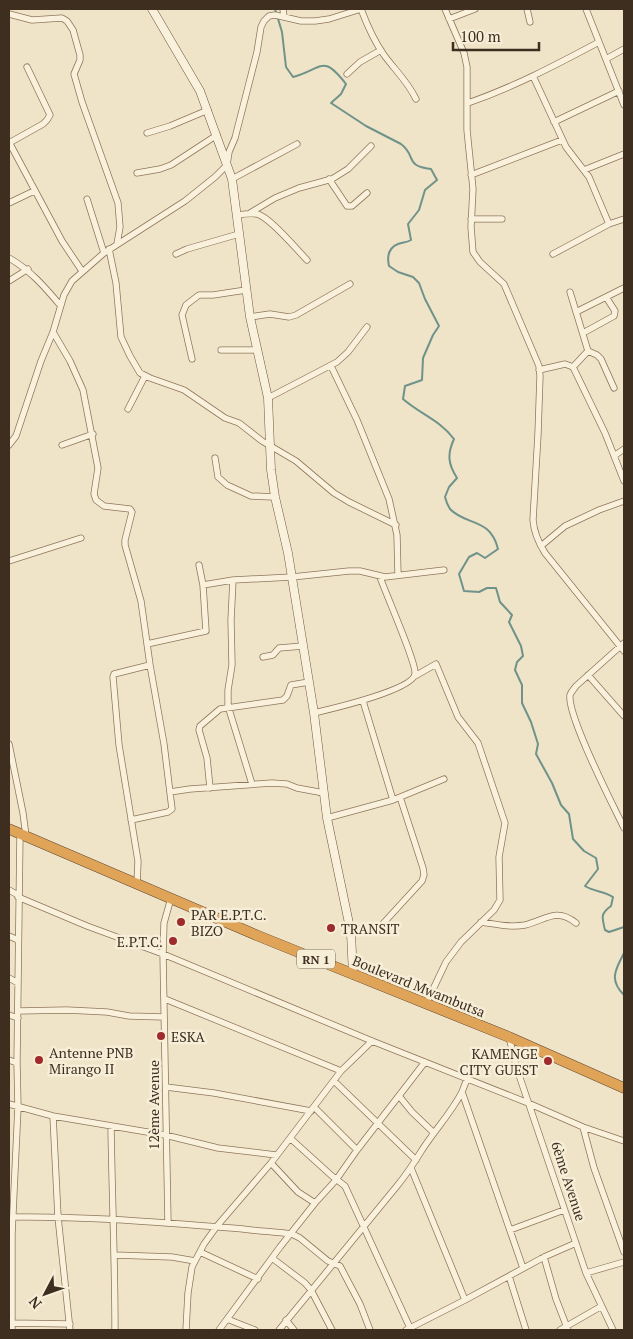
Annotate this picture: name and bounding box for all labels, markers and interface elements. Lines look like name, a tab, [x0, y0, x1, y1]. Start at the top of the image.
scale bar	[453, 20, 539, 52]
text: 100 m	[460, 26, 501, 46]
place label: PAR E.P.T.C. BIZO	[191, 905, 267, 940]
marker: PAR E.P.T.C. BIZO	[175, 916, 187, 928]
place label: TRANSIT	[341, 919, 400, 938]
marker: TRANSIT	[325, 922, 337, 934]
place label: E.P.T.C.	[117, 932, 163, 951]
marker: E.P.T.C.	[167, 935, 179, 947]
road number: RN 1	[297, 950, 335, 969]
street label: Boulevard Mwambutsa	[350, 951, 488, 1021]
place label: ESKA	[171, 1027, 205, 1046]
marker: ESKA	[155, 1030, 167, 1042]
place label: Antenne PNB Mirango II	[49, 1043, 133, 1078]
place label: KAMENGE CITY GUEST	[460, 1044, 538, 1079]
marker: Antenne PNB Mirango II	[33, 1054, 45, 1066]
marker: KAMENGE CITY GUEST	[542, 1055, 554, 1067]
street label: 12ème Avenue	[144, 1060, 163, 1150]
street label: 6ème Avenue	[547, 1139, 591, 1223]
north arrow	[20, 1269, 70, 1319]
text: N	[24, 1292, 45, 1313]

